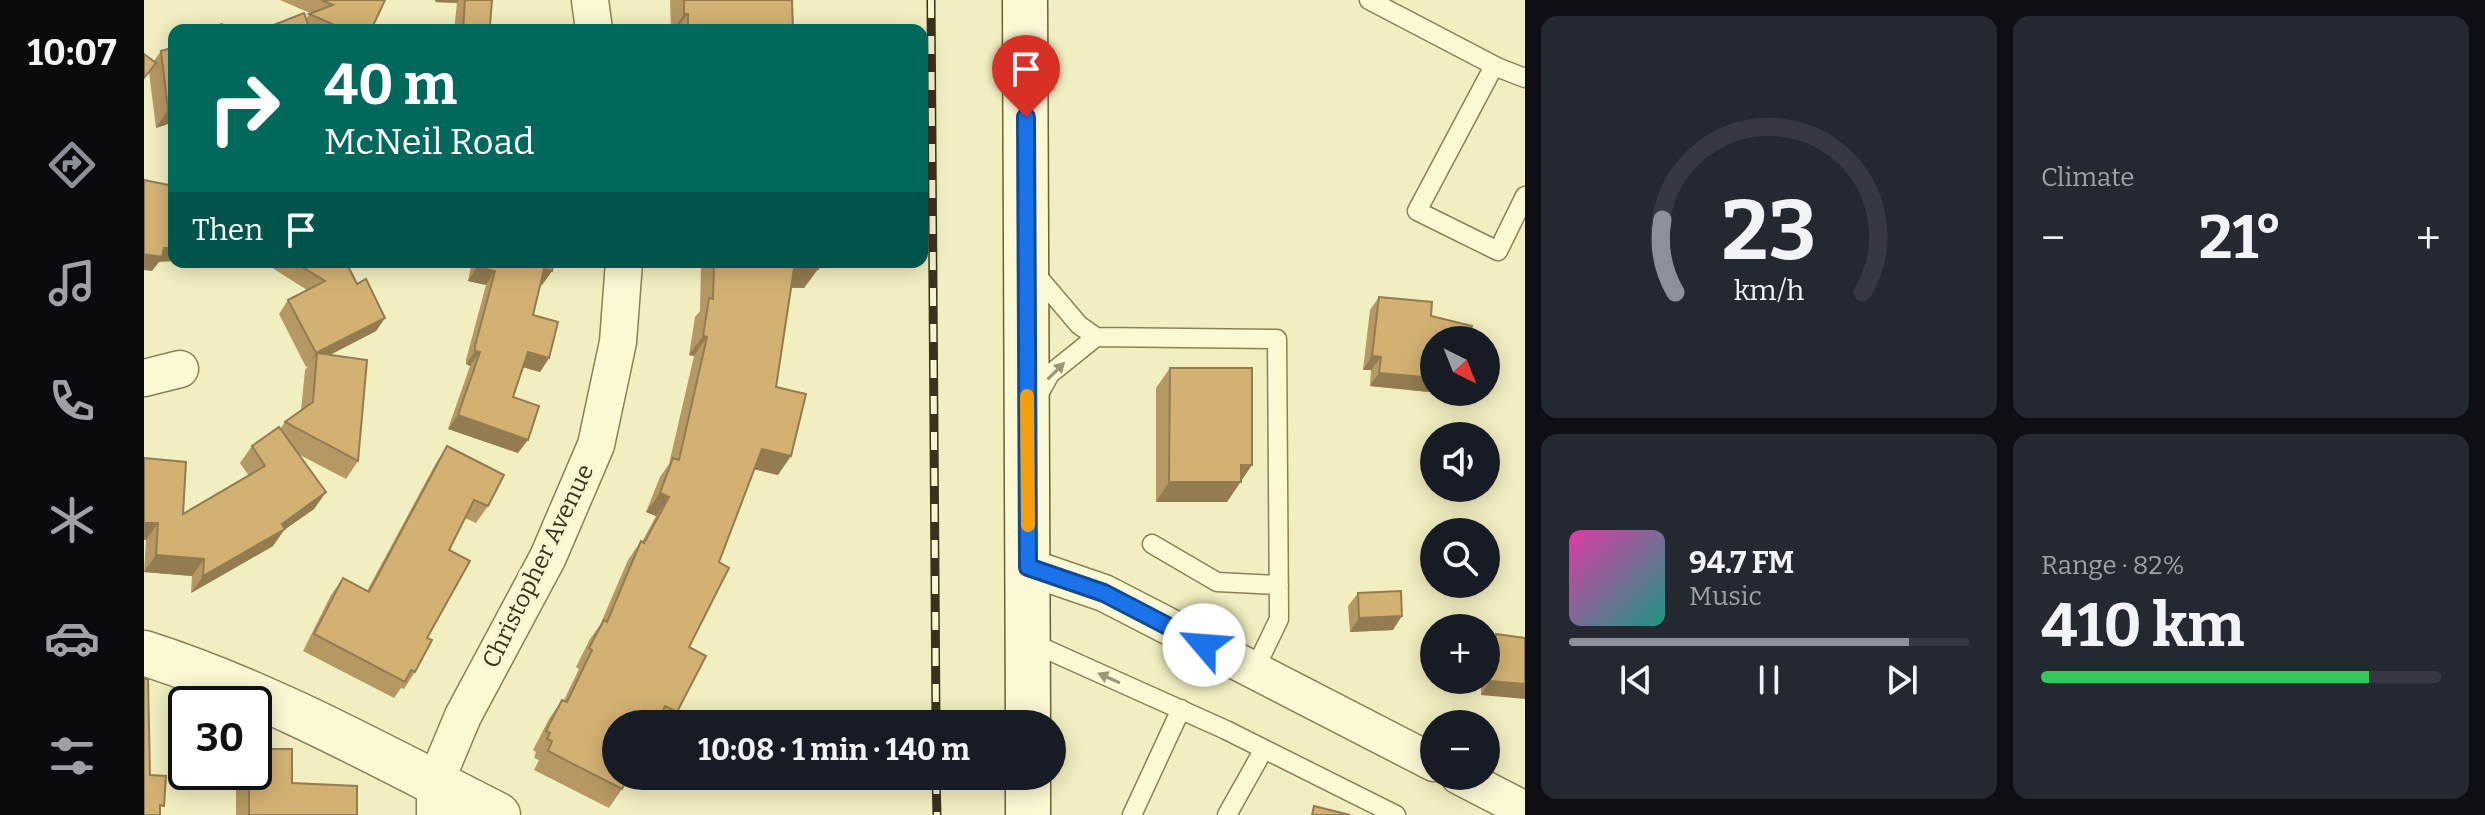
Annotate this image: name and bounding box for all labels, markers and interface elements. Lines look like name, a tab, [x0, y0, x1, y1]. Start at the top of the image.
text: 10:07	[27, 31, 117, 75]
pin	[992, 35, 1060, 117]
icon: arrive	[1004, 47, 1048, 91]
text: 40 m	[324, 52, 457, 119]
icon: right	[192, 56, 296, 160]
text: McNeil Road	[324, 120, 535, 164]
icon: directions	[44, 137, 100, 193]
text: Climate	[2041, 162, 2135, 193]
text: 23	[1722, 180, 1816, 280]
text: 21°	[2199, 202, 2282, 274]
icon: arrive	[279, 208, 323, 252]
text: Then	[192, 212, 263, 248]
text: −	[2041, 212, 2065, 265]
text: +	[2416, 212, 2441, 265]
icon: music	[44, 255, 100, 311]
text: km/h	[1734, 273, 1805, 308]
north arrow	[1420, 326, 1500, 406]
map controls	[1420, 326, 1500, 790]
one-way arrow	[1046, 362, 1065, 381]
icon: phone	[44, 373, 100, 429]
button: sound	[1420, 422, 1500, 502]
street label: Christopher Avenue	[477, 460, 599, 672]
icon: climate	[44, 492, 100, 548]
button: search	[1420, 518, 1500, 598]
text: 94.7 FM	[1689, 545, 1794, 581]
text: Range · 82%	[2041, 550, 2184, 581]
text: Music	[1689, 581, 1762, 612]
text: 410 km	[2041, 590, 2244, 662]
position arrow	[1162, 603, 1246, 687]
icon: car	[44, 610, 100, 666]
button: +	[1420, 614, 1500, 694]
icon: previous	[1614, 658, 1658, 702]
icon: pause	[1747, 658, 1791, 702]
icon: next	[1880, 658, 1924, 702]
one-way arrow	[1098, 671, 1121, 684]
speed limit sign: 30	[168, 686, 272, 790]
button: −	[1420, 710, 1500, 790]
icon: filters	[44, 728, 100, 784]
text: 10:08 · 1 min · 140 m	[698, 732, 970, 768]

